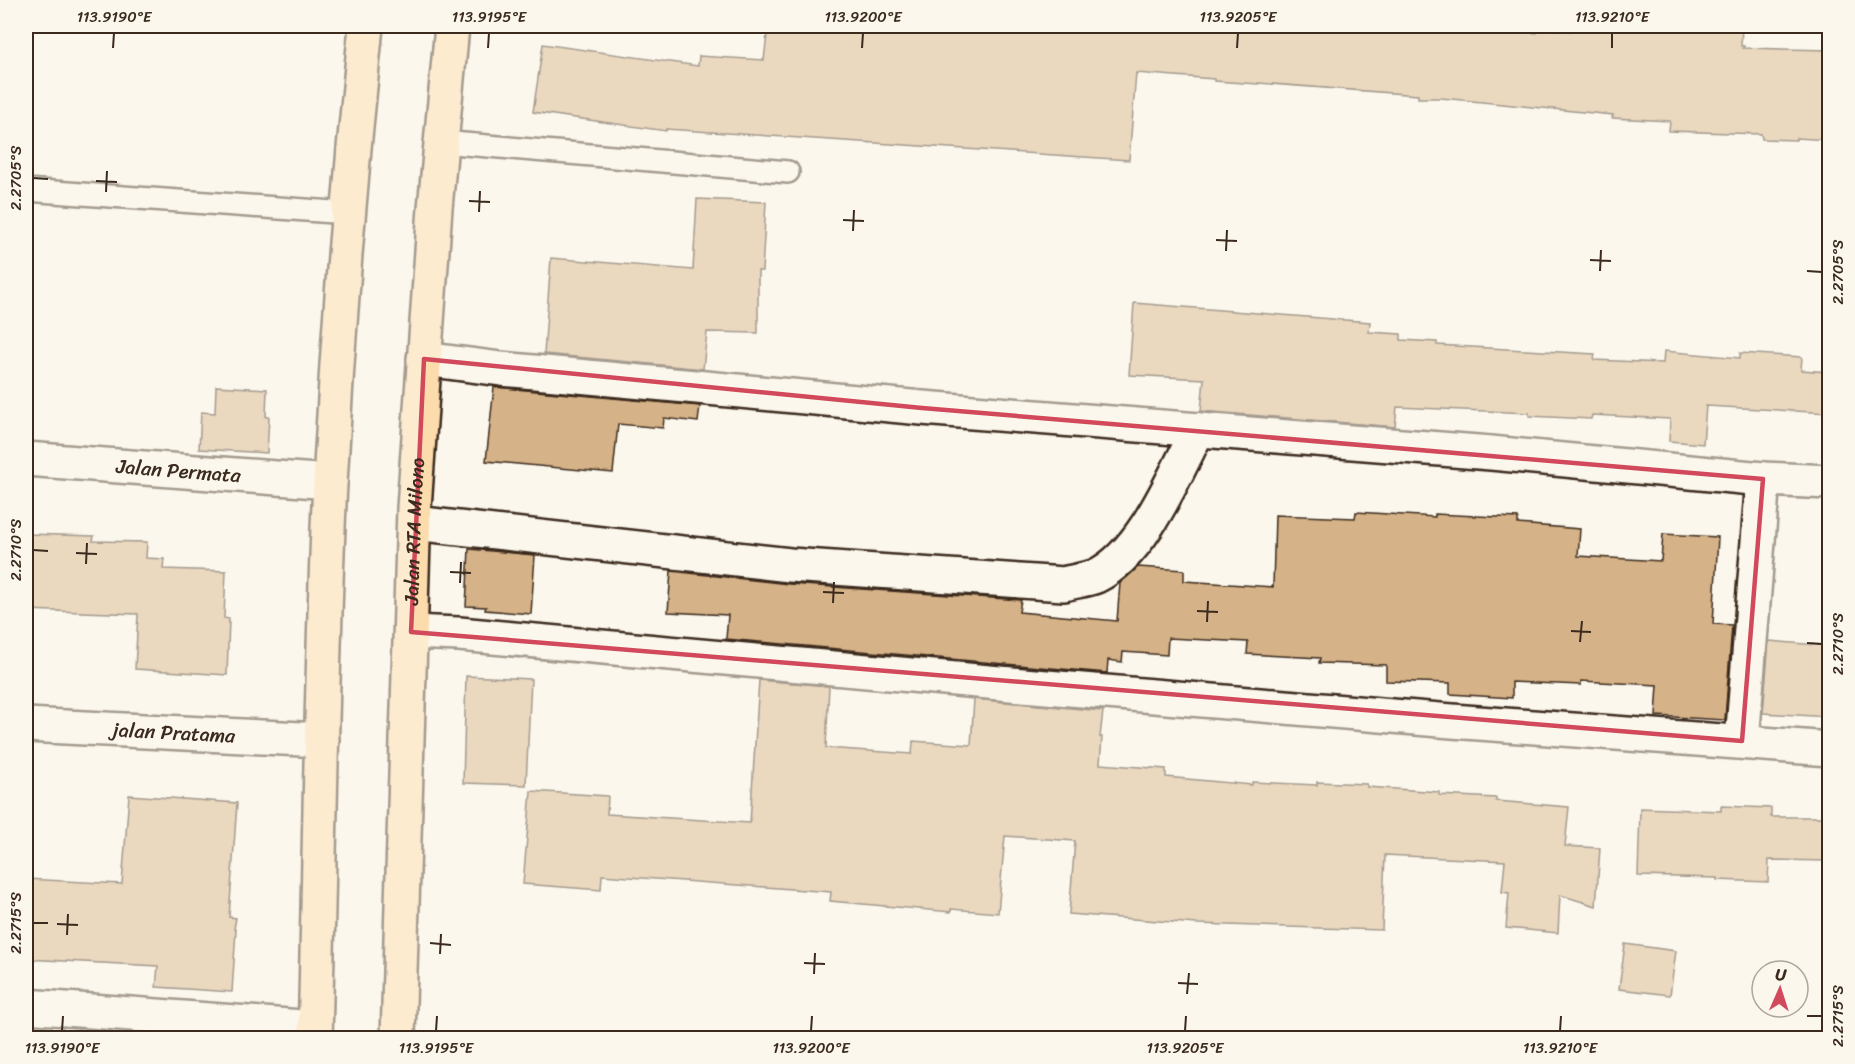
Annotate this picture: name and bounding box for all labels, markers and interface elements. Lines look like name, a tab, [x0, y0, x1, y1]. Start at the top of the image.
text: 113.9190°E	[77, 4, 153, 30]
text: 113.9195°E	[452, 4, 528, 30]
text: 113.9200°E	[824, 4, 903, 30]
text: 113.9205°E	[1200, 4, 1278, 30]
text: 113.9210°E	[1575, 4, 1651, 30]
text: 2.2705°S	[3, 145, 29, 210]
text: 2.2705°S	[1825, 239, 1851, 304]
street label: Jalan Permata	[114, 448, 243, 493]
street label: Jalan RTA Milono	[394, 456, 435, 607]
text: 2.2710°S	[3, 518, 29, 581]
text: 2.2710°S	[1825, 612, 1851, 675]
street label: jalan Pratama	[108, 712, 237, 753]
text: 2.2715°S	[3, 892, 29, 954]
north arrow	[1750, 959, 1810, 1019]
text: U	[1775, 960, 1788, 989]
text: 2.2715°S	[1825, 985, 1851, 1047]
text: 113.9190°E	[25, 1035, 101, 1061]
text: 113.9195°E	[399, 1035, 475, 1061]
text: 113.9200°E	[772, 1035, 851, 1061]
text: 113.9205°E	[1147, 1035, 1225, 1061]
text: 113.9210°E	[1523, 1035, 1599, 1061]

